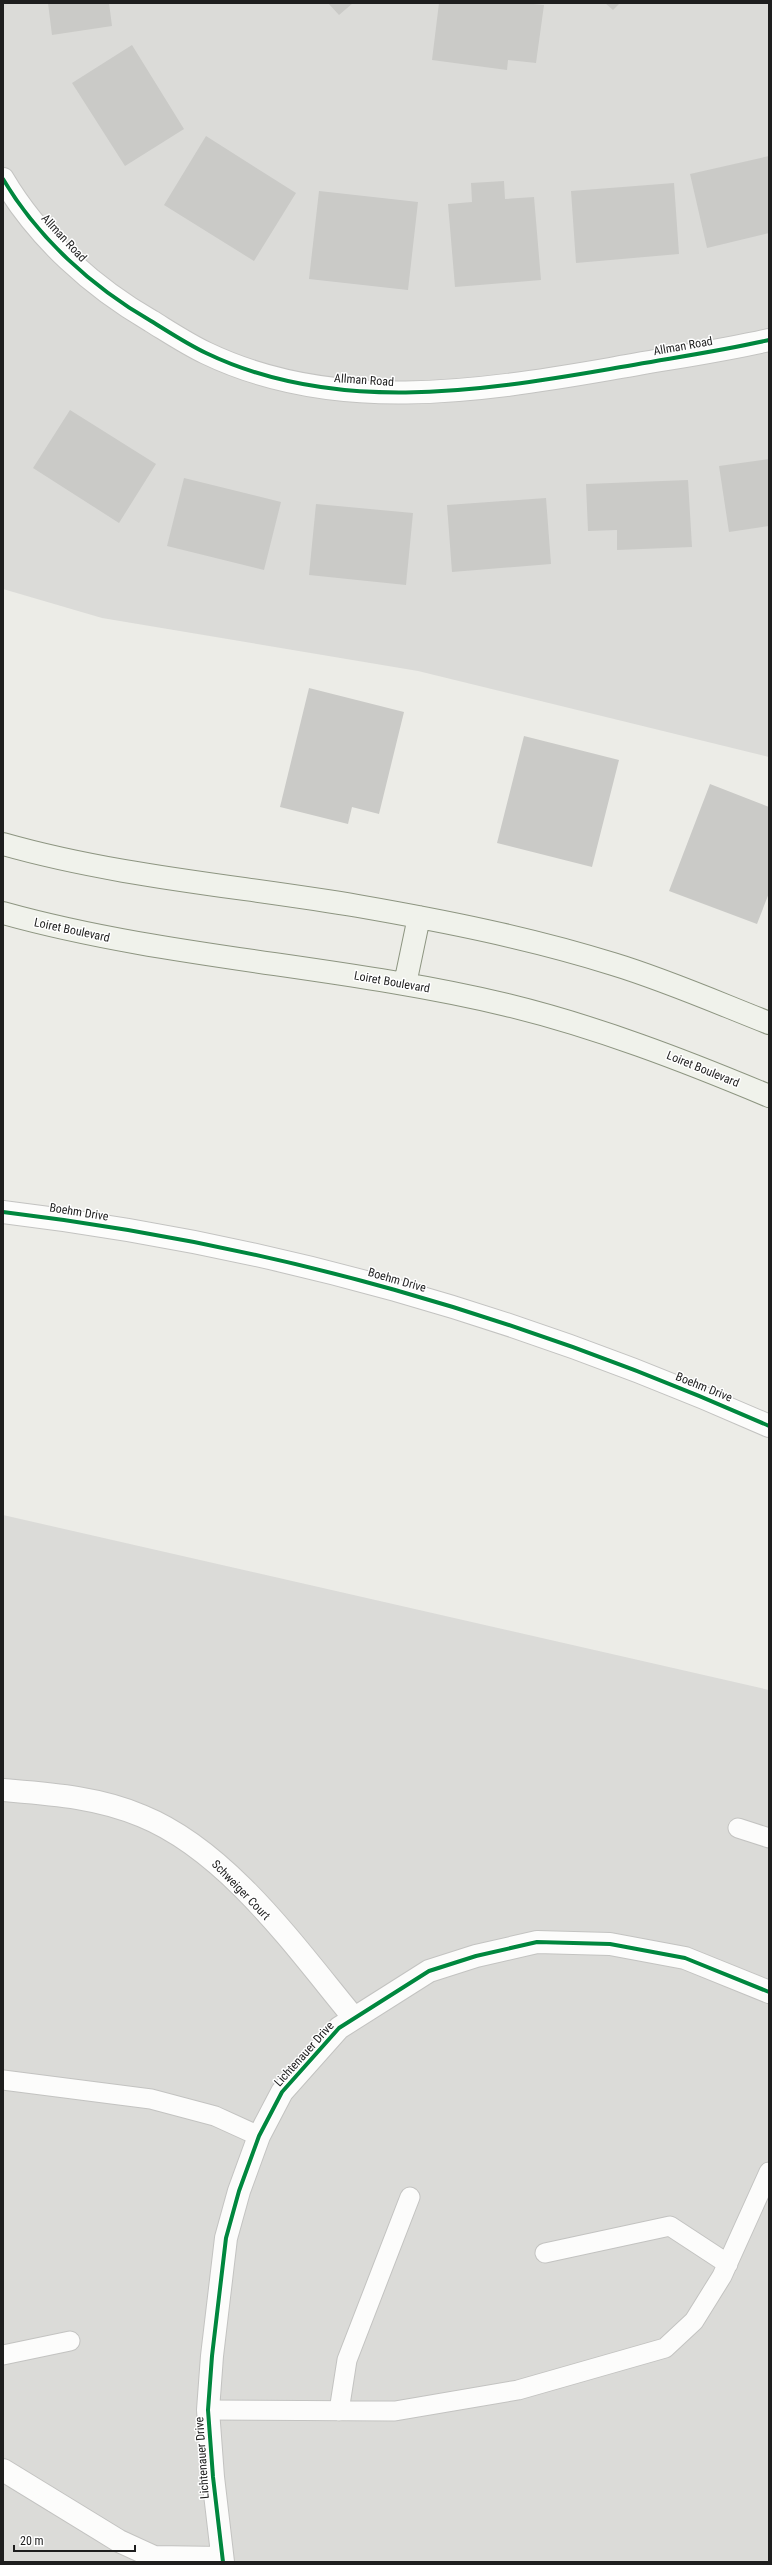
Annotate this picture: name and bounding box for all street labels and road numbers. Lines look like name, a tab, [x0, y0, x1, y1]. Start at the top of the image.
street label: Allman Road	[38, 211, 90, 265]
street label: Allman Road	[652, 334, 714, 358]
street label: Allman Road	[334, 371, 394, 389]
street label: Loiret Boulevard	[33, 915, 111, 945]
street label: Loiret Boulevard	[353, 968, 431, 996]
street label: Loiret Boulevard	[665, 1048, 741, 1090]
street label: Boehm Drive	[48, 1200, 110, 1224]
street label: Boehm Drive	[366, 1265, 428, 1295]
street label: Boehm Drive	[674, 1369, 735, 1405]
street label: Schweiger Court	[209, 1857, 273, 1923]
street label: Lichtenauer Drive	[271, 2018, 337, 2089]
street label: Lichtenauer Drive	[192, 2416, 212, 2500]

